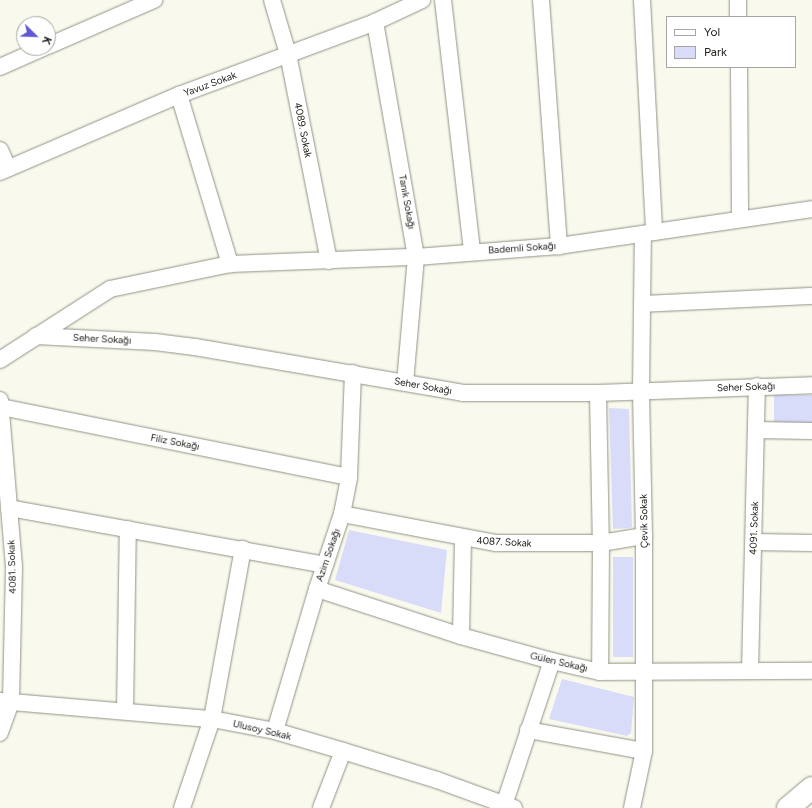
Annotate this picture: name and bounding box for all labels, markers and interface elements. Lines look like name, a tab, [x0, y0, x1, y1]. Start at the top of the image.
north arrow	[16, 16, 56, 56]
legend	[666, 16, 796, 68]
text: Yol	[704, 25, 720, 39]
text: K	[39, 35, 54, 46]
text: Park	[704, 45, 727, 59]
street label: Yavuz Sokak	[182, 69, 238, 99]
street label: 4089. Sokak	[292, 102, 314, 158]
street label: Tanık Sokağı	[396, 174, 418, 230]
street label: Bademli Sokağı	[488, 240, 556, 256]
street label: Seher Sokağı	[72, 331, 132, 347]
street label: Seher Sokağı	[393, 375, 453, 397]
street label: Seher Sokağı	[717, 380, 775, 394]
street label: Filiz Sokağı	[150, 431, 200, 453]
street label: Çevik Sokak	[638, 494, 650, 548]
street label: 4091. Sokak	[747, 501, 761, 555]
street label: Azim Sokağı	[313, 527, 343, 583]
street label: 4087. Sokak	[476, 535, 532, 549]
street label: 4081. Sokak	[5, 540, 19, 594]
street label: Gülen Sokağı	[529, 650, 589, 674]
street label: Ulusoy Sokak	[232, 717, 292, 743]

